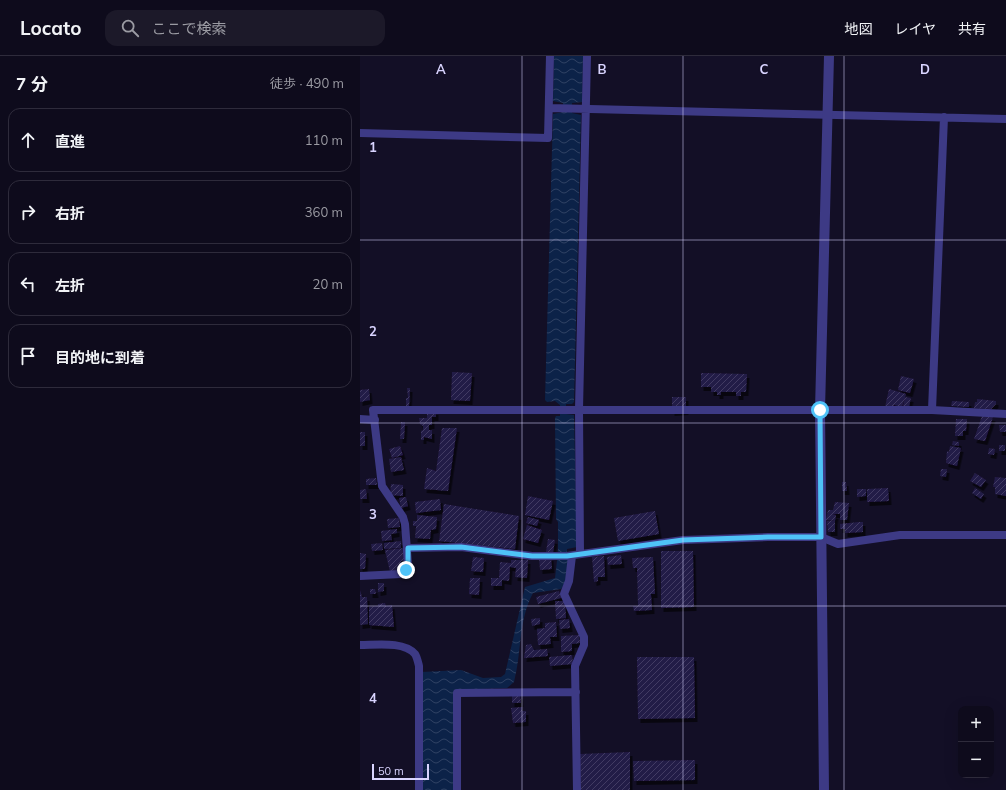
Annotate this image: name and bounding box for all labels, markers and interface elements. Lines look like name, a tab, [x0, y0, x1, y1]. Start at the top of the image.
search box	[105, 10, 385, 46]
text: Locato	[20, 16, 81, 40]
icon: search	[119, 17, 141, 39]
text: ここで検索	[151, 19, 226, 38]
text: 地図	[844, 20, 872, 38]
text: レイヤ	[894, 20, 936, 38]
text: 共有	[958, 20, 986, 38]
text: A	[436, 61, 446, 77]
text: B	[598, 61, 607, 77]
text: C	[760, 61, 769, 77]
text: D	[920, 61, 930, 77]
text: 7 分	[16, 73, 48, 94]
text: 徒歩 · 490 m	[270, 75, 344, 91]
icon: ahead	[17, 129, 39, 151]
text: 直進	[55, 132, 85, 151]
text: 110 m	[305, 132, 343, 148]
text: 1	[369, 139, 377, 155]
icon: right	[17, 201, 39, 223]
text: 右折	[55, 204, 85, 223]
text: 360 m	[305, 204, 343, 220]
icon: left	[17, 273, 39, 295]
text: 左折	[55, 276, 85, 295]
text: 20 m	[313, 276, 343, 292]
text: 2	[369, 323, 377, 339]
icon: arrive	[17, 345, 39, 367]
text: 目的地に到着	[55, 348, 145, 367]
route start	[811, 401, 829, 419]
text: 3	[369, 506, 377, 522]
route end	[397, 561, 415, 579]
text: 4	[369, 690, 377, 706]
map controls	[958, 706, 994, 778]
button: +	[958, 706, 994, 742]
button: −	[958, 742, 994, 778]
scale bar	[372, 762, 429, 781]
text: 50 m	[378, 764, 404, 778]

